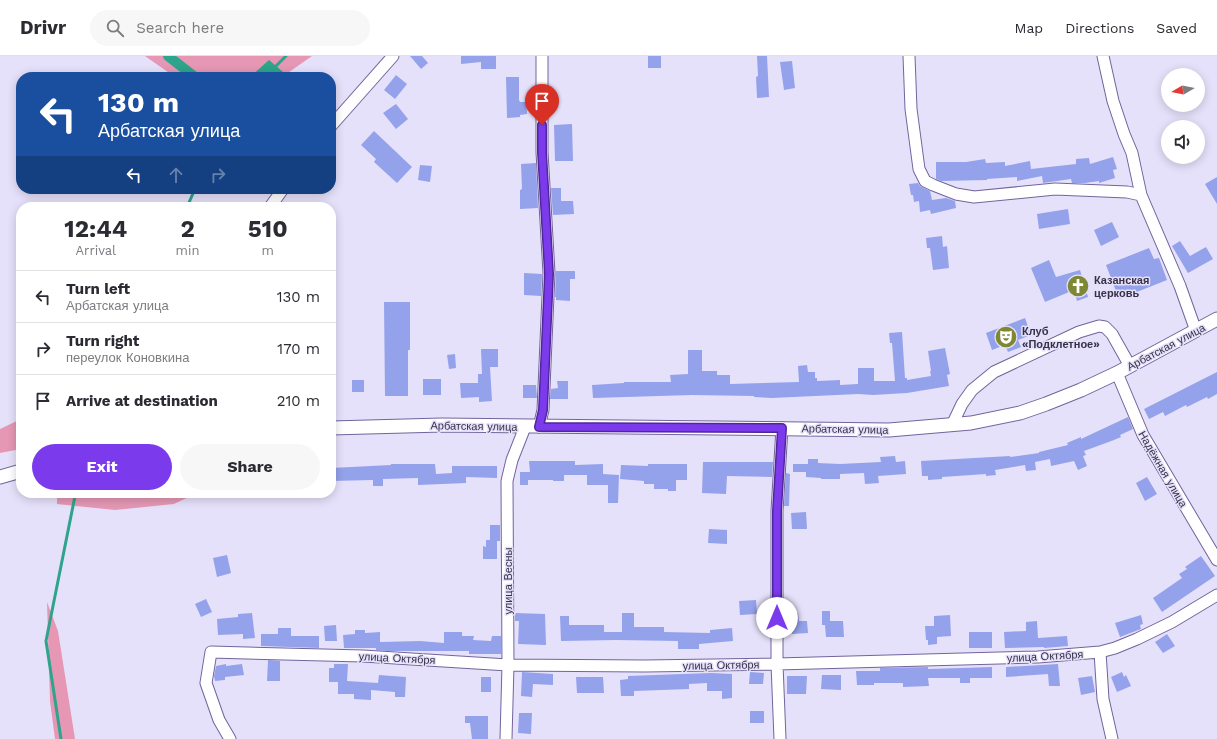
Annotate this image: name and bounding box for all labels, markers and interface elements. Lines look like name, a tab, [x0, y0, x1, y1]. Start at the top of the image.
search box	[90, 10, 370, 46]
text: Drivr	[20, 16, 66, 39]
icon: search	[104, 17, 126, 39]
text: Search here	[136, 19, 224, 37]
text: Map	[1015, 20, 1043, 36]
text: Directions	[1065, 20, 1134, 36]
text: Saved	[1156, 20, 1197, 36]
north arrow	[1161, 68, 1205, 112]
map controls	[1161, 68, 1205, 164]
pin	[525, 84, 559, 125]
text: 130 m	[98, 86, 179, 119]
icon: left	[32, 88, 84, 140]
icon: arrive	[531, 90, 553, 112]
text: Арбатская улица	[98, 120, 240, 141]
button: sound	[1161, 120, 1205, 164]
icon: left	[123, 164, 145, 186]
icon: ahead	[165, 164, 187, 186]
icon: right	[207, 164, 229, 186]
text: 12:44	[64, 215, 127, 243]
text: 2	[180, 215, 195, 243]
text: 510	[248, 215, 288, 243]
text: Arrival	[76, 243, 116, 258]
text: min	[176, 243, 200, 258]
text: m	[262, 243, 274, 258]
church icon: Казанская церковь	[1065, 273, 1091, 299]
place label: Казанская церковь	[1094, 274, 1149, 300]
text: Turn left	[66, 280, 130, 298]
icon: left	[32, 286, 54, 308]
text: 130 m	[277, 288, 320, 306]
text: Арбатская улица	[66, 298, 169, 313]
street label: Арбатская улица	[1125, 321, 1208, 374]
theatre icon: Клуб «Подклетное»	[993, 324, 1019, 350]
place label: Клуб «Подклетное»	[1022, 325, 1100, 351]
text: Turn right	[66, 332, 139, 350]
icon: right	[32, 338, 54, 360]
text: 170 m	[277, 340, 320, 358]
text: переулок Коновкина	[66, 350, 189, 365]
icon: arrive	[32, 390, 54, 412]
text: Arrive at destination	[66, 392, 218, 410]
text: 210 m	[277, 392, 320, 410]
street label: Арбатская улица	[430, 419, 518, 434]
street label: Арбатская улица	[801, 422, 889, 437]
street label: Надёжная улица	[1135, 429, 1190, 511]
button: Exit	[32, 444, 172, 490]
button: Share	[180, 444, 320, 490]
street label: улица Весны	[502, 547, 515, 614]
position arrow	[756, 597, 798, 639]
street label: улица Октября	[1006, 648, 1084, 665]
street label: улица Октября	[358, 650, 436, 667]
street label: улица Октября	[683, 658, 760, 673]

